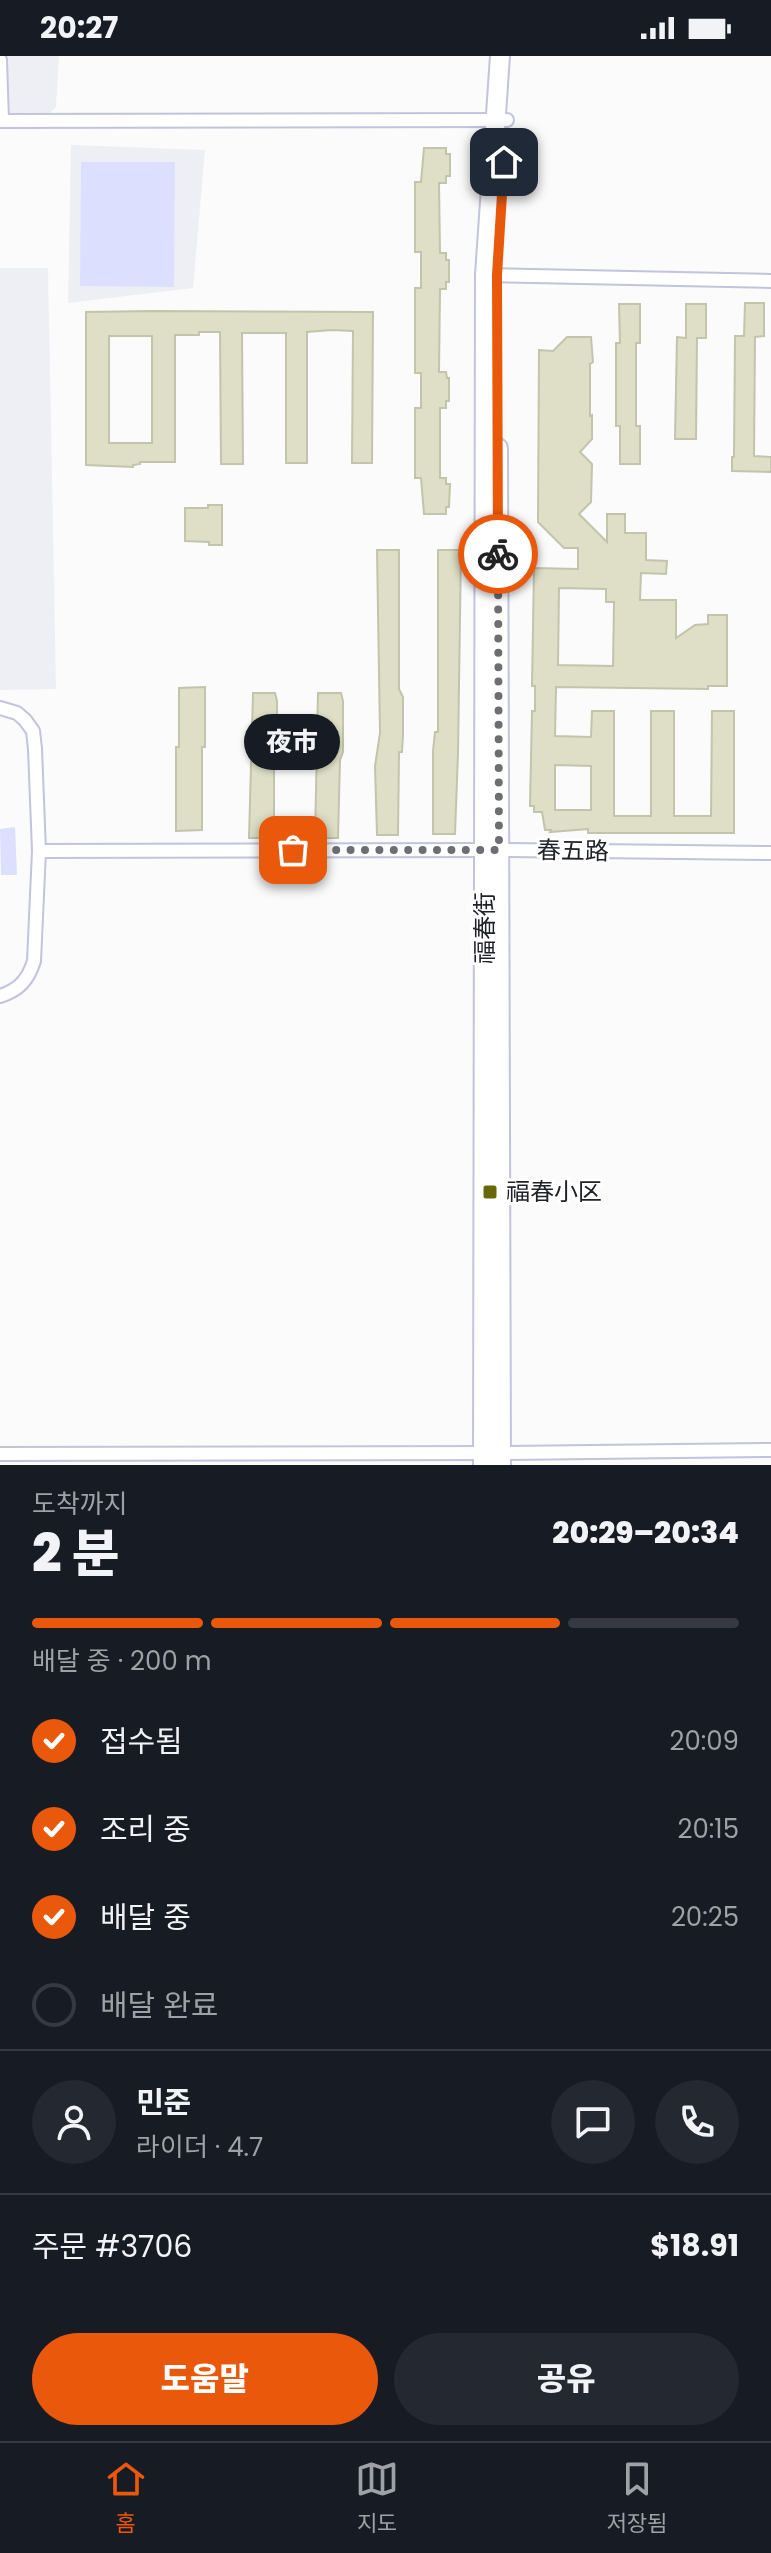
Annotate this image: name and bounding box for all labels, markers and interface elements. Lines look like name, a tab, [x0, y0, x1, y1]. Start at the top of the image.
text: 20:27	[40, 6, 118, 49]
pin	[470, 128, 538, 196]
icon: home	[482, 140, 526, 184]
courier	[458, 514, 538, 594]
icon: bike	[476, 532, 520, 576]
callout: 夜市	[245, 714, 341, 770]
text: 夜市	[266, 724, 318, 760]
pin	[259, 816, 327, 884]
icon: bag	[271, 828, 315, 872]
street label: 春五路	[537, 833, 609, 868]
street label: 福春街	[468, 892, 501, 964]
place label: 福春小区	[506, 1175, 602, 1208]
marker: 福春小区	[481, 1183, 499, 1201]
text: 도착까지	[32, 1486, 128, 1522]
text: 20:29–20:34	[552, 1511, 739, 1554]
text: 2 분	[32, 1517, 119, 1590]
text: 배달 중 · 200 m	[32, 1643, 211, 1679]
icon: check	[32, 1719, 76, 1763]
text: 접수됨	[100, 1720, 183, 1763]
text: 20:09	[669, 1723, 739, 1759]
icon: check	[32, 1807, 76, 1851]
text: 조리 중	[100, 1808, 191, 1851]
text: 20:15	[678, 1811, 739, 1847]
icon: check	[32, 1895, 76, 1939]
text: 배달 중	[100, 1896, 191, 1939]
text: 20:25	[671, 1899, 739, 1935]
text: 배달 완료	[100, 1984, 218, 2027]
button: person	[32, 2080, 116, 2164]
button: chat	[551, 2080, 635, 2164]
button: phone	[655, 2080, 739, 2164]
text: 민준	[136, 2081, 191, 2124]
text: 라이더 · 4.7	[136, 2129, 263, 2165]
text: $18.91	[650, 2224, 739, 2267]
text: 주문 #3706	[32, 2225, 192, 2268]
button: 도움말	[32, 2333, 378, 2425]
button: 공유	[394, 2333, 739, 2425]
tab: 홈	[104, 2457, 148, 2540]
tab: 지도	[355, 2457, 399, 2540]
tab: 저장됨	[607, 2457, 667, 2540]

